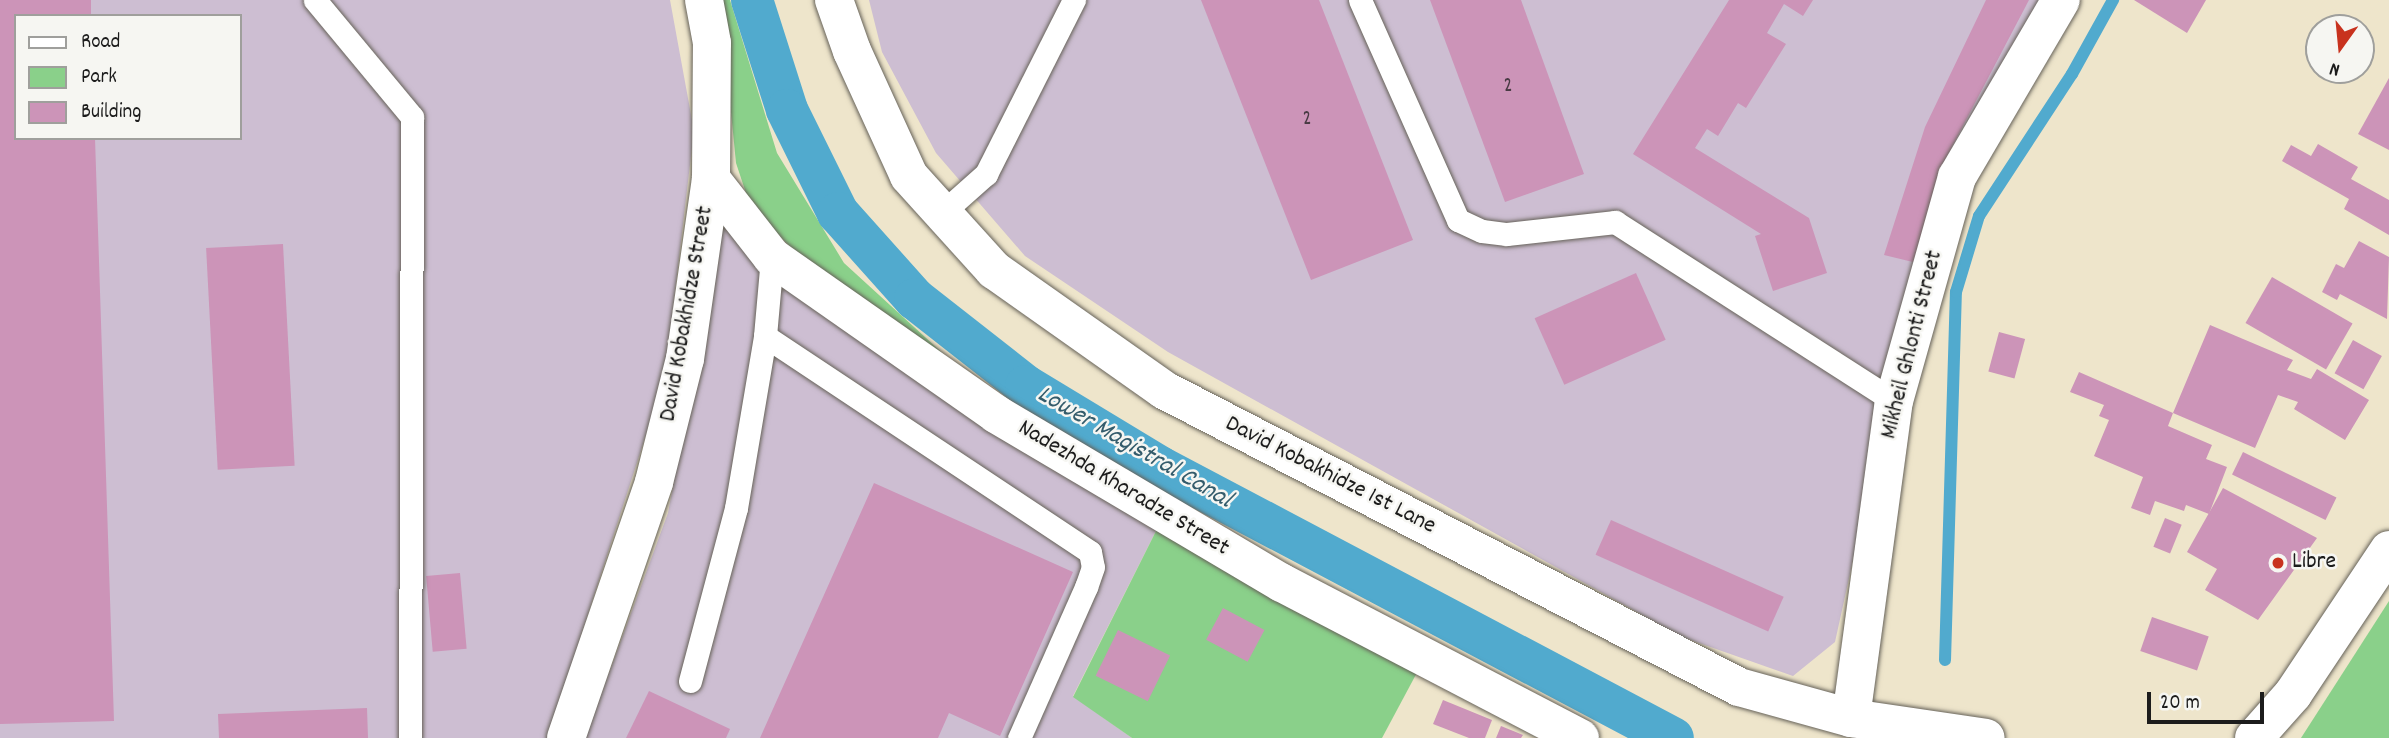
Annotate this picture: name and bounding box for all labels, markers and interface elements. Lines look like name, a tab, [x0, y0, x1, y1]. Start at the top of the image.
legend	[14, 14, 242, 140]
north arrow	[2305, 14, 2375, 84]
text: Road	[81, 28, 120, 58]
text: N	[2327, 54, 2343, 82]
text: Park	[81, 63, 117, 93]
house number: 2	[1503, 74, 1513, 100]
text: Building	[81, 98, 141, 128]
house number: 2	[1302, 107, 1312, 133]
street label: David Kobakhidze Street	[655, 204, 721, 424]
street label: Mikheil Ghlonti Street	[1876, 248, 1950, 442]
water label: Lower Magistral Canal	[1031, 380, 1237, 516]
street label: David Kobakhidze 1st Lane	[1220, 410, 1440, 542]
street label: Nadezhda Kharadze Street	[1012, 415, 1234, 563]
place label: Libre	[2292, 549, 2336, 577]
marker: Libre	[2270, 555, 2286, 571]
scale bar	[2151, 678, 2268, 722]
text: 20 m	[2160, 689, 2200, 719]

